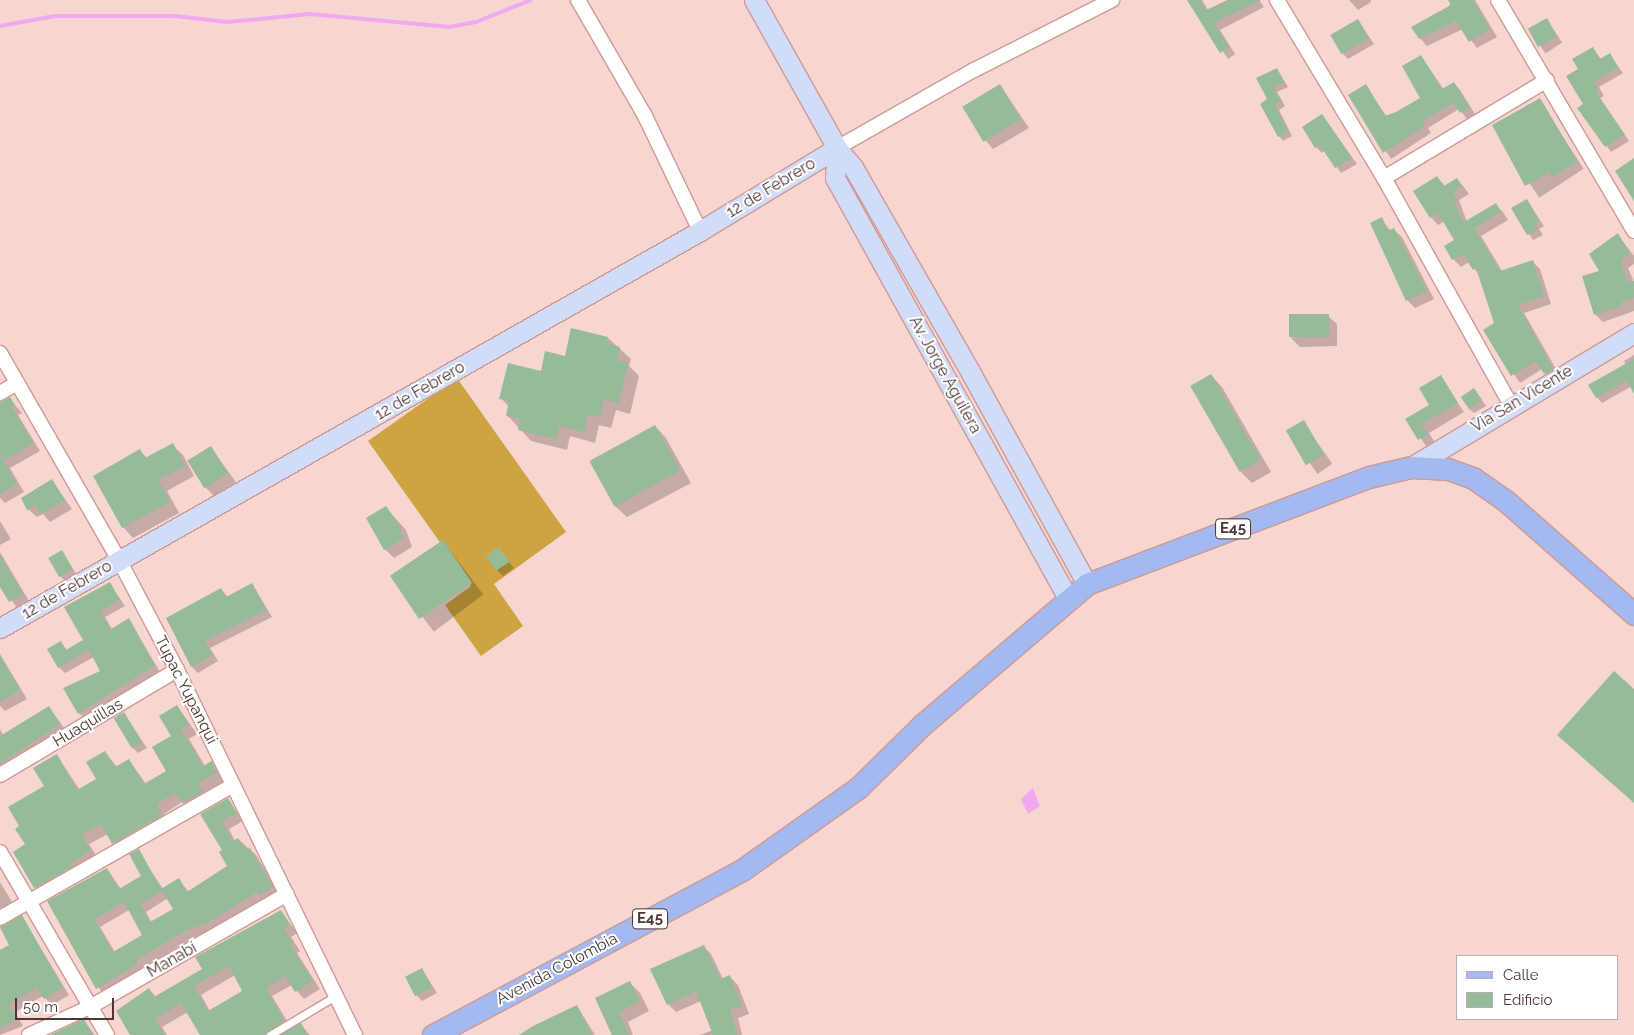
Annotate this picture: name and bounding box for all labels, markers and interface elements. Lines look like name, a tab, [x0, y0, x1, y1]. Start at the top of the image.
street label: 12 de Febrero	[723, 154, 819, 222]
street label: Av. Jorge Aguilera	[905, 313, 985, 437]
street label: 12 de Febrero	[372, 358, 468, 424]
street label: Via San Vicente	[1468, 361, 1576, 437]
road number: E45	[1214, 516, 1252, 542]
street label: 12 de Febrero	[19, 557, 115, 623]
street label: Tupac Yupanqui	[150, 633, 222, 747]
street label: Huaquillas	[50, 695, 126, 751]
road number: E45	[631, 906, 669, 932]
street label: Avenida Colombia	[493, 929, 621, 1009]
street label: Manabí	[144, 938, 200, 982]
legend	[1456, 955, 1619, 1020]
text: Calle	[1503, 966, 1538, 984]
scale bar	[18, 988, 116, 1020]
text: Edificio	[1503, 991, 1553, 1009]
text: 50 m	[23, 998, 58, 1016]

